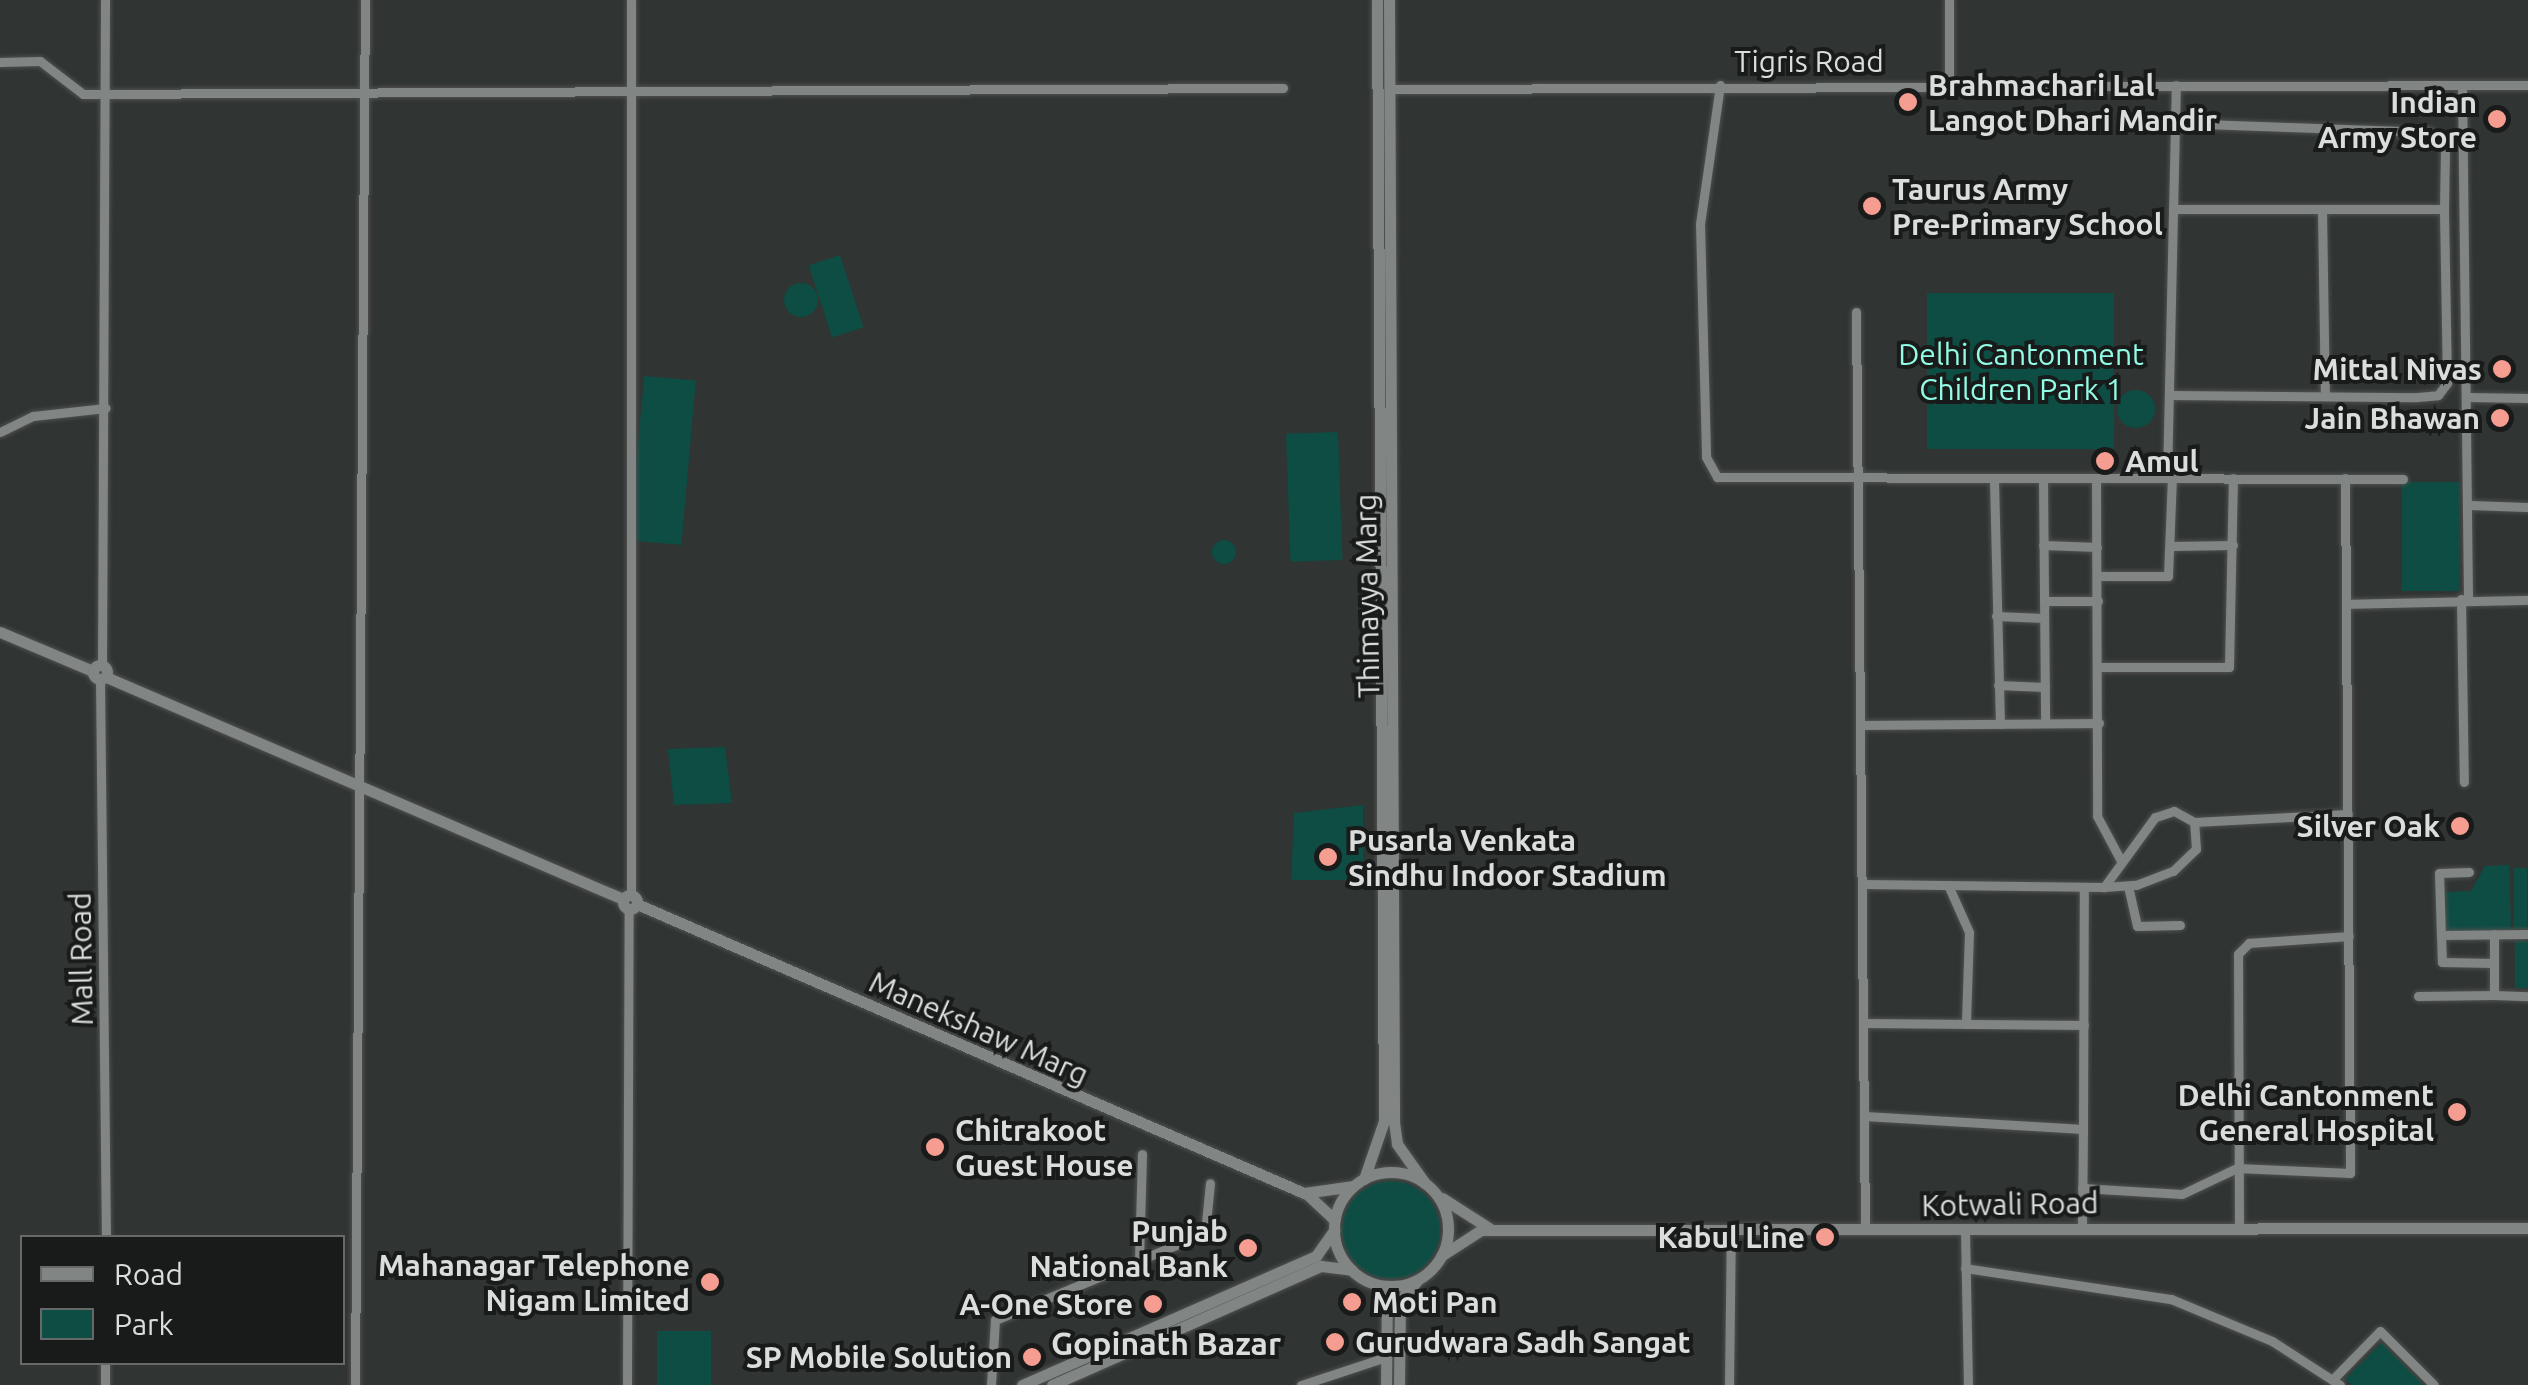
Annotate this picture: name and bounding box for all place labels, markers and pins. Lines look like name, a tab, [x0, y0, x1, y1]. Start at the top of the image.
place label: Brahmachari Lal Langot Dhari Mandir	[1928, 67, 2217, 138]
place label: Indian Army Store	[2318, 84, 2477, 154]
marker: Brahmachari Lal Langot Dhari Mandir	[1897, 91, 1919, 113]
marker: Indian Army Store	[2486, 108, 2508, 130]
place label: Taurus Army Pre-Primary School	[1892, 171, 2163, 242]
marker: Taurus Army Pre-Primary School	[1861, 195, 1883, 217]
place label: Mittal Nivas	[2312, 351, 2482, 387]
marker: Mittal Nivas	[2491, 358, 2513, 380]
place label: Jain Bhawan	[2305, 400, 2480, 436]
marker: Jain Bhawan	[2489, 407, 2511, 429]
place label: Amul	[2125, 443, 2199, 479]
marker: Amul	[2094, 450, 2116, 472]
place label: Silver Oak	[2297, 808, 2440, 844]
marker: Silver Oak	[2449, 815, 2471, 837]
place label: Pusarla Venkata Sindhu Indoor Stadium	[1348, 822, 1667, 892]
marker: Pusarla Venkata Sindhu Indoor Stadium	[1317, 846, 1339, 868]
place label: Delhi Cantonment General Hospital	[2178, 1077, 2434, 1148]
marker: Delhi Cantonment General Hospital	[2444, 1099, 2470, 1125]
place label: Chitrakoot Guest House	[955, 1112, 1134, 1182]
marker: Chitrakoot Guest House	[924, 1136, 946, 1158]
place label: Punjab National Bank	[1029, 1213, 1228, 1284]
place label: Kabul Line	[1658, 1219, 1805, 1255]
marker: Kabul Line	[1814, 1226, 1836, 1248]
marker: Punjab National Bank	[1237, 1237, 1259, 1259]
place label: Mahanagar Telephone Nigam Limited	[378, 1247, 690, 1318]
marker: Mahanagar Telephone Nigam Limited	[699, 1271, 721, 1293]
place label: Moti Pan	[1372, 1284, 1497, 1320]
place label: A-One Store	[959, 1286, 1133, 1322]
marker: Moti Pan	[1341, 1291, 1363, 1313]
marker: A-One Store	[1142, 1293, 1164, 1315]
place label: Gurudwara Sadh Sangat	[1355, 1324, 1690, 1360]
marker: Gurudwara Sadh Sangat	[1324, 1331, 1346, 1353]
place label: SP Mobile Solution	[746, 1339, 1012, 1375]
marker: SP Mobile Solution	[1021, 1346, 1043, 1368]

